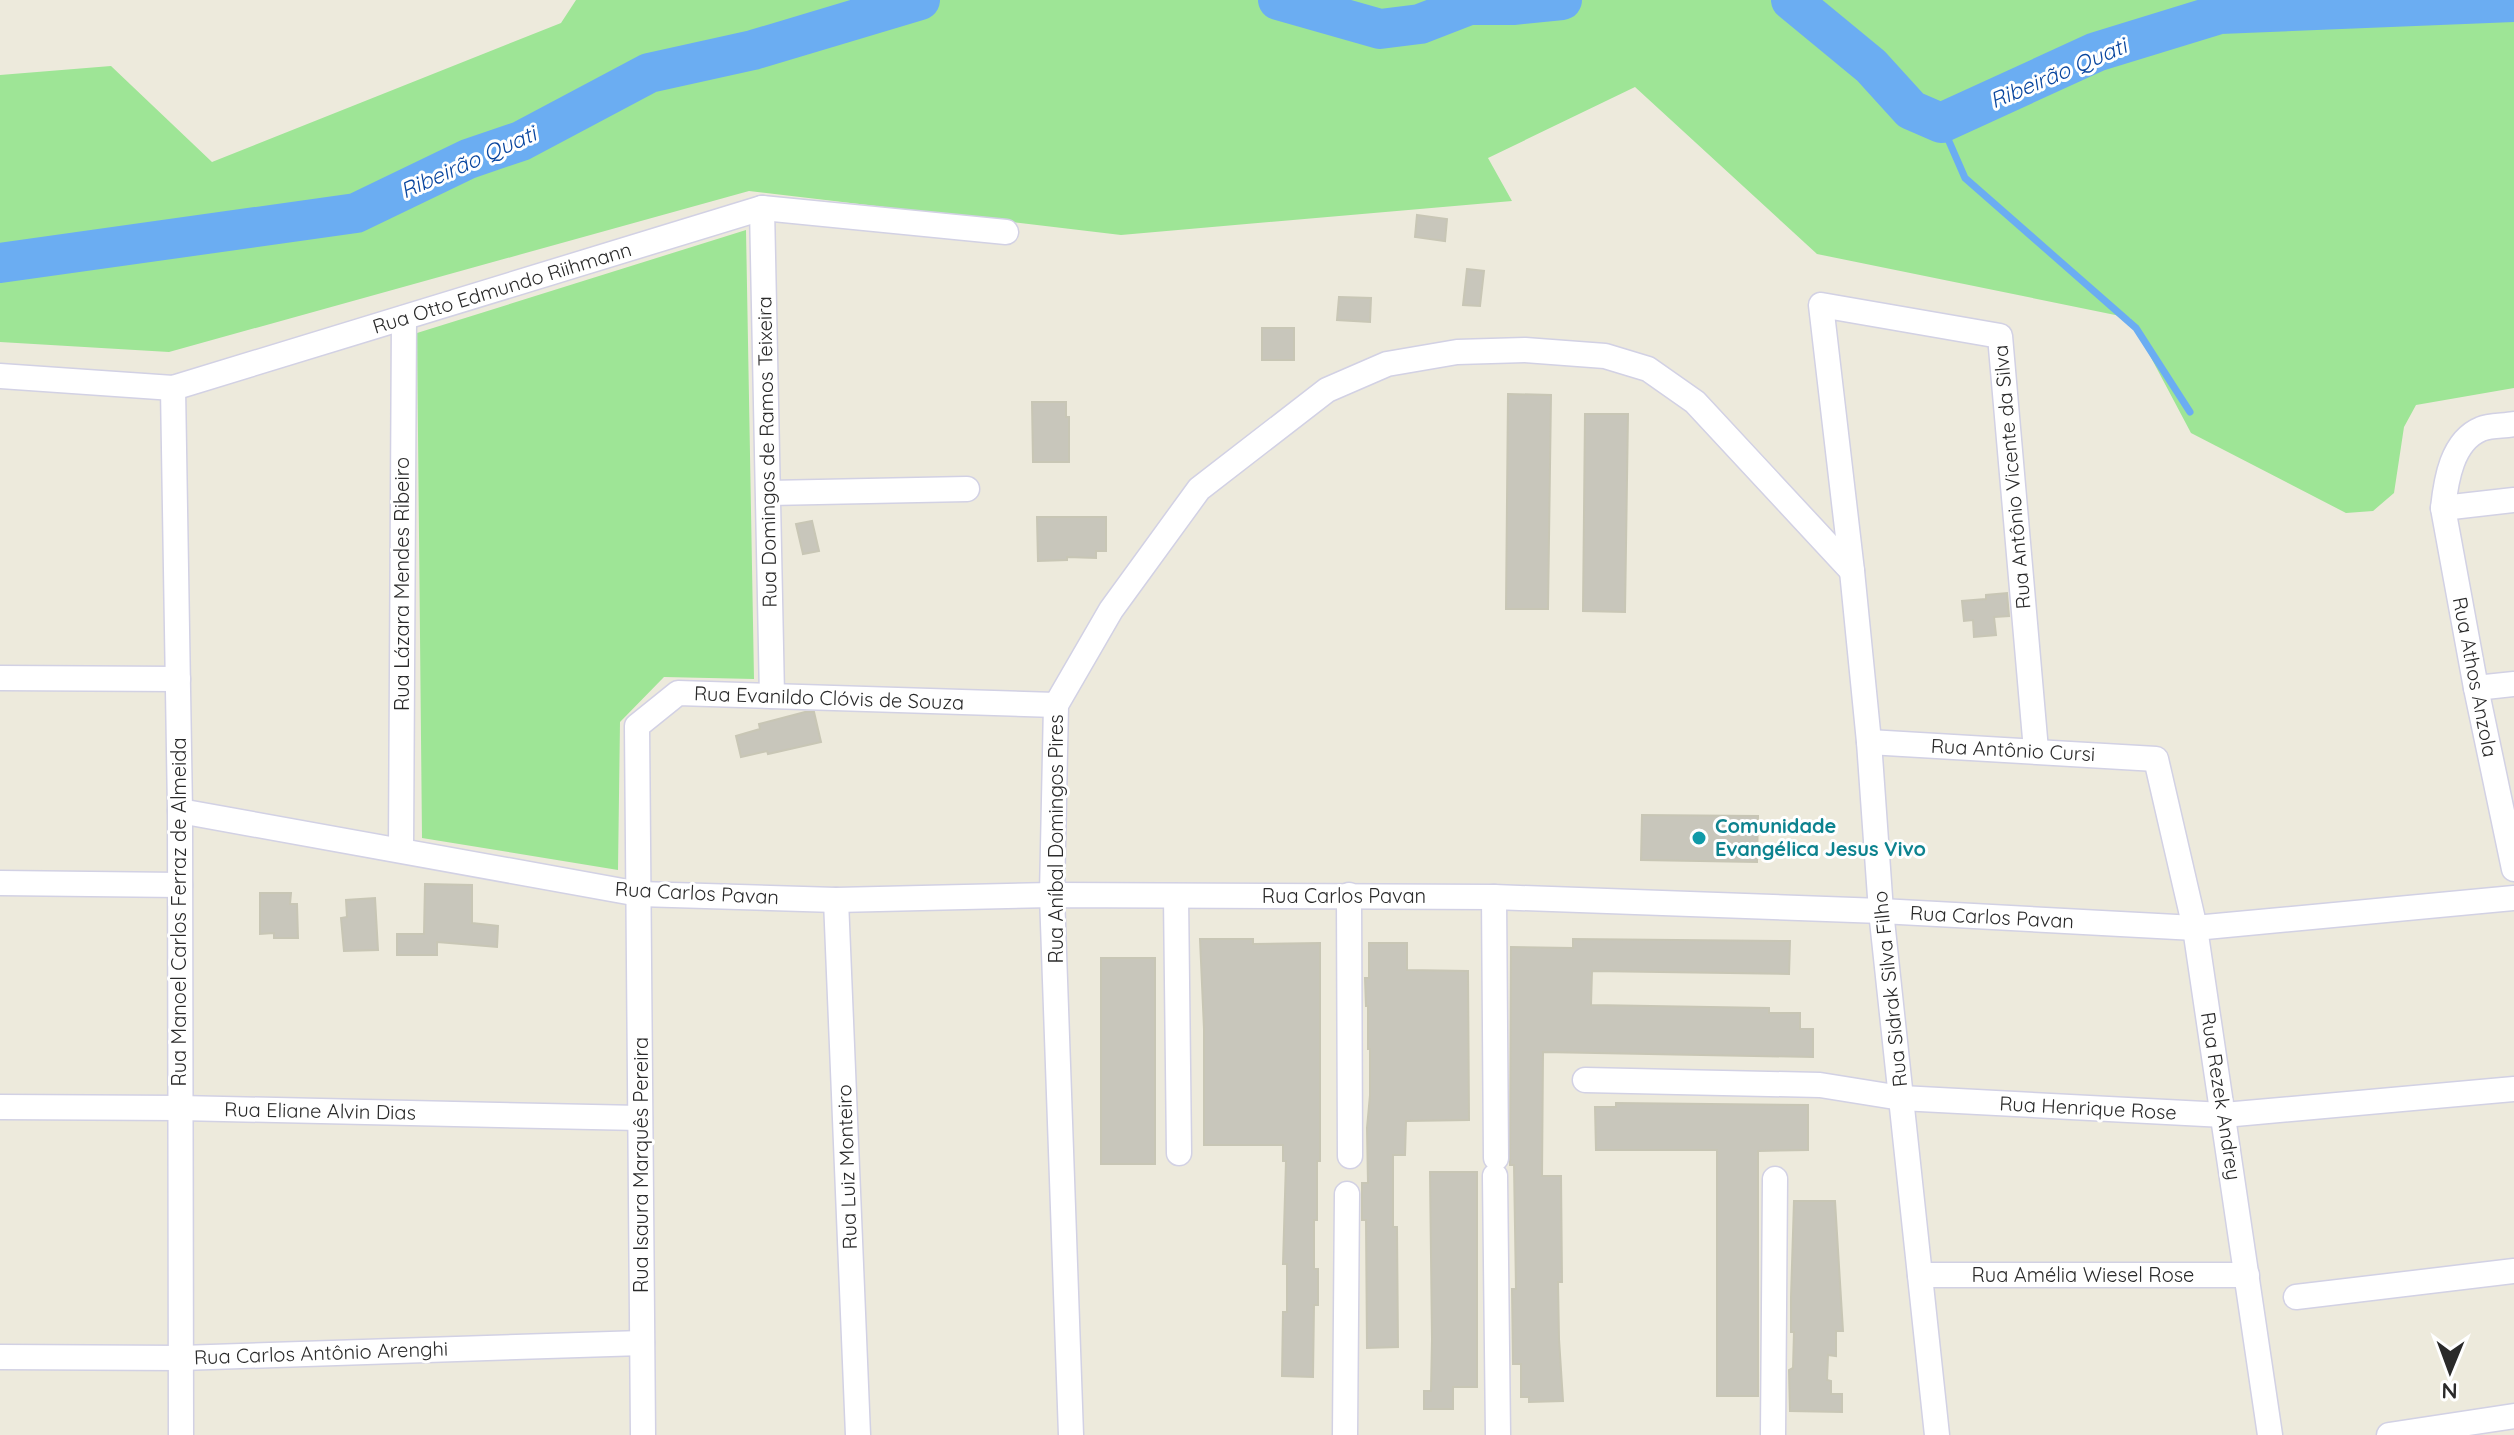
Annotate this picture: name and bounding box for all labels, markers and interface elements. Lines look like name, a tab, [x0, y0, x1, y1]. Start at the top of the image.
water label: Ribeirão Quati	[1985, 31, 2133, 114]
water label: Ribeirão Quati	[396, 119, 542, 204]
street label: Rua Otto Edmundo Riihmann	[369, 236, 634, 339]
street label: Rua Domingos de Ramos Teixeira	[751, 296, 782, 608]
street label: Rua Antônio Vicente da Silva	[1987, 344, 2036, 610]
street label: Rua Lázara Mendes Ribeiro	[389, 457, 414, 711]
street label: Rua Athos Anzola	[2448, 595, 2503, 759]
street label: Rua Evanildo Clóvis de Souza	[693, 680, 965, 715]
street label: Rua Aníbal Domingos Pires	[1043, 714, 1068, 964]
street label: Rua Antônio Cursi	[1930, 733, 2096, 766]
street label: Rua Manoel Carlos Ferraz de Almeida	[166, 737, 191, 1087]
place label: Comunidade Evangélica Jesus Vivo	[1715, 813, 1926, 861]
marker: Comunidade Evangélica Jesus Vivo	[1690, 829, 1708, 847]
street label: Rua Carlos Pavan	[614, 876, 780, 909]
street label: Rua Carlos Pavan	[1262, 883, 1426, 908]
street label: Rua Sidrak Silva Filho	[1867, 890, 1912, 1088]
street label: Rua Carlos Pavan	[1909, 900, 2075, 933]
street label: Rua Rezek Andrey	[2196, 1010, 2247, 1182]
street label: Rua Isaura Marquês Pereira	[628, 1037, 653, 1293]
street label: Rua Luiz Monteiro	[831, 1084, 862, 1250]
street label: Rua Henrique Rose	[1999, 1090, 2177, 1125]
street label: Rua Eliane Alvin Dias	[224, 1096, 416, 1125]
street label: Rua Amélia Wiesel Rose	[1972, 1262, 2194, 1287]
north arrow	[2410, 1331, 2490, 1411]
street label: Rua Carlos Antônio Arenghi	[193, 1336, 448, 1369]
text: N	[2441, 1377, 2458, 1405]

